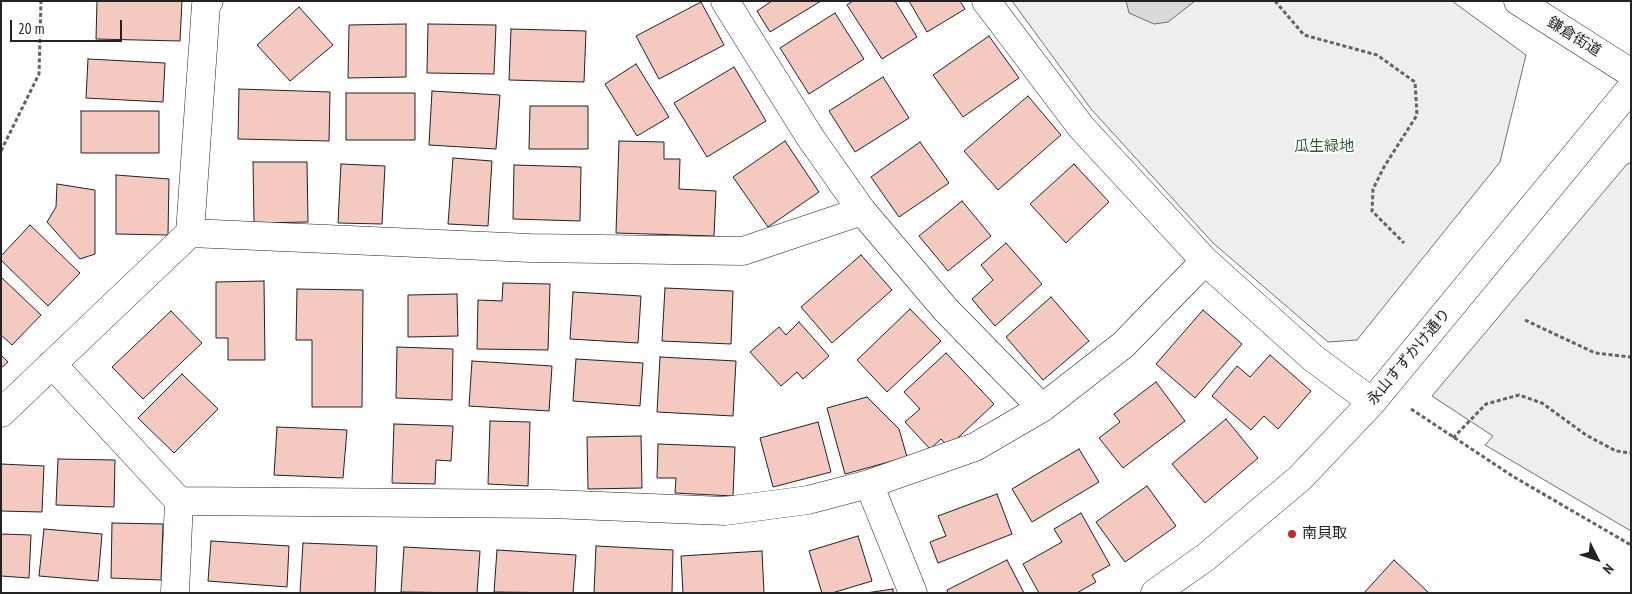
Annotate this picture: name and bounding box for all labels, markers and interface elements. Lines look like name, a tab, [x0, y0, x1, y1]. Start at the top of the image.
scale bar	[12, 10, 125, 42]
street label: 鎌倉街道	[1544, 13, 1604, 61]
text: 20 m	[18, 19, 44, 38]
park label: 瓜生緑地	[1294, 138, 1354, 156]
street label: 永山すずかけ通り	[1364, 305, 1454, 409]
place label: 南貝取	[1302, 525, 1347, 543]
marker: 南貝取	[1286, 528, 1298, 540]
north arrow	[1572, 534, 1622, 584]
text: N	[1599, 560, 1618, 578]

